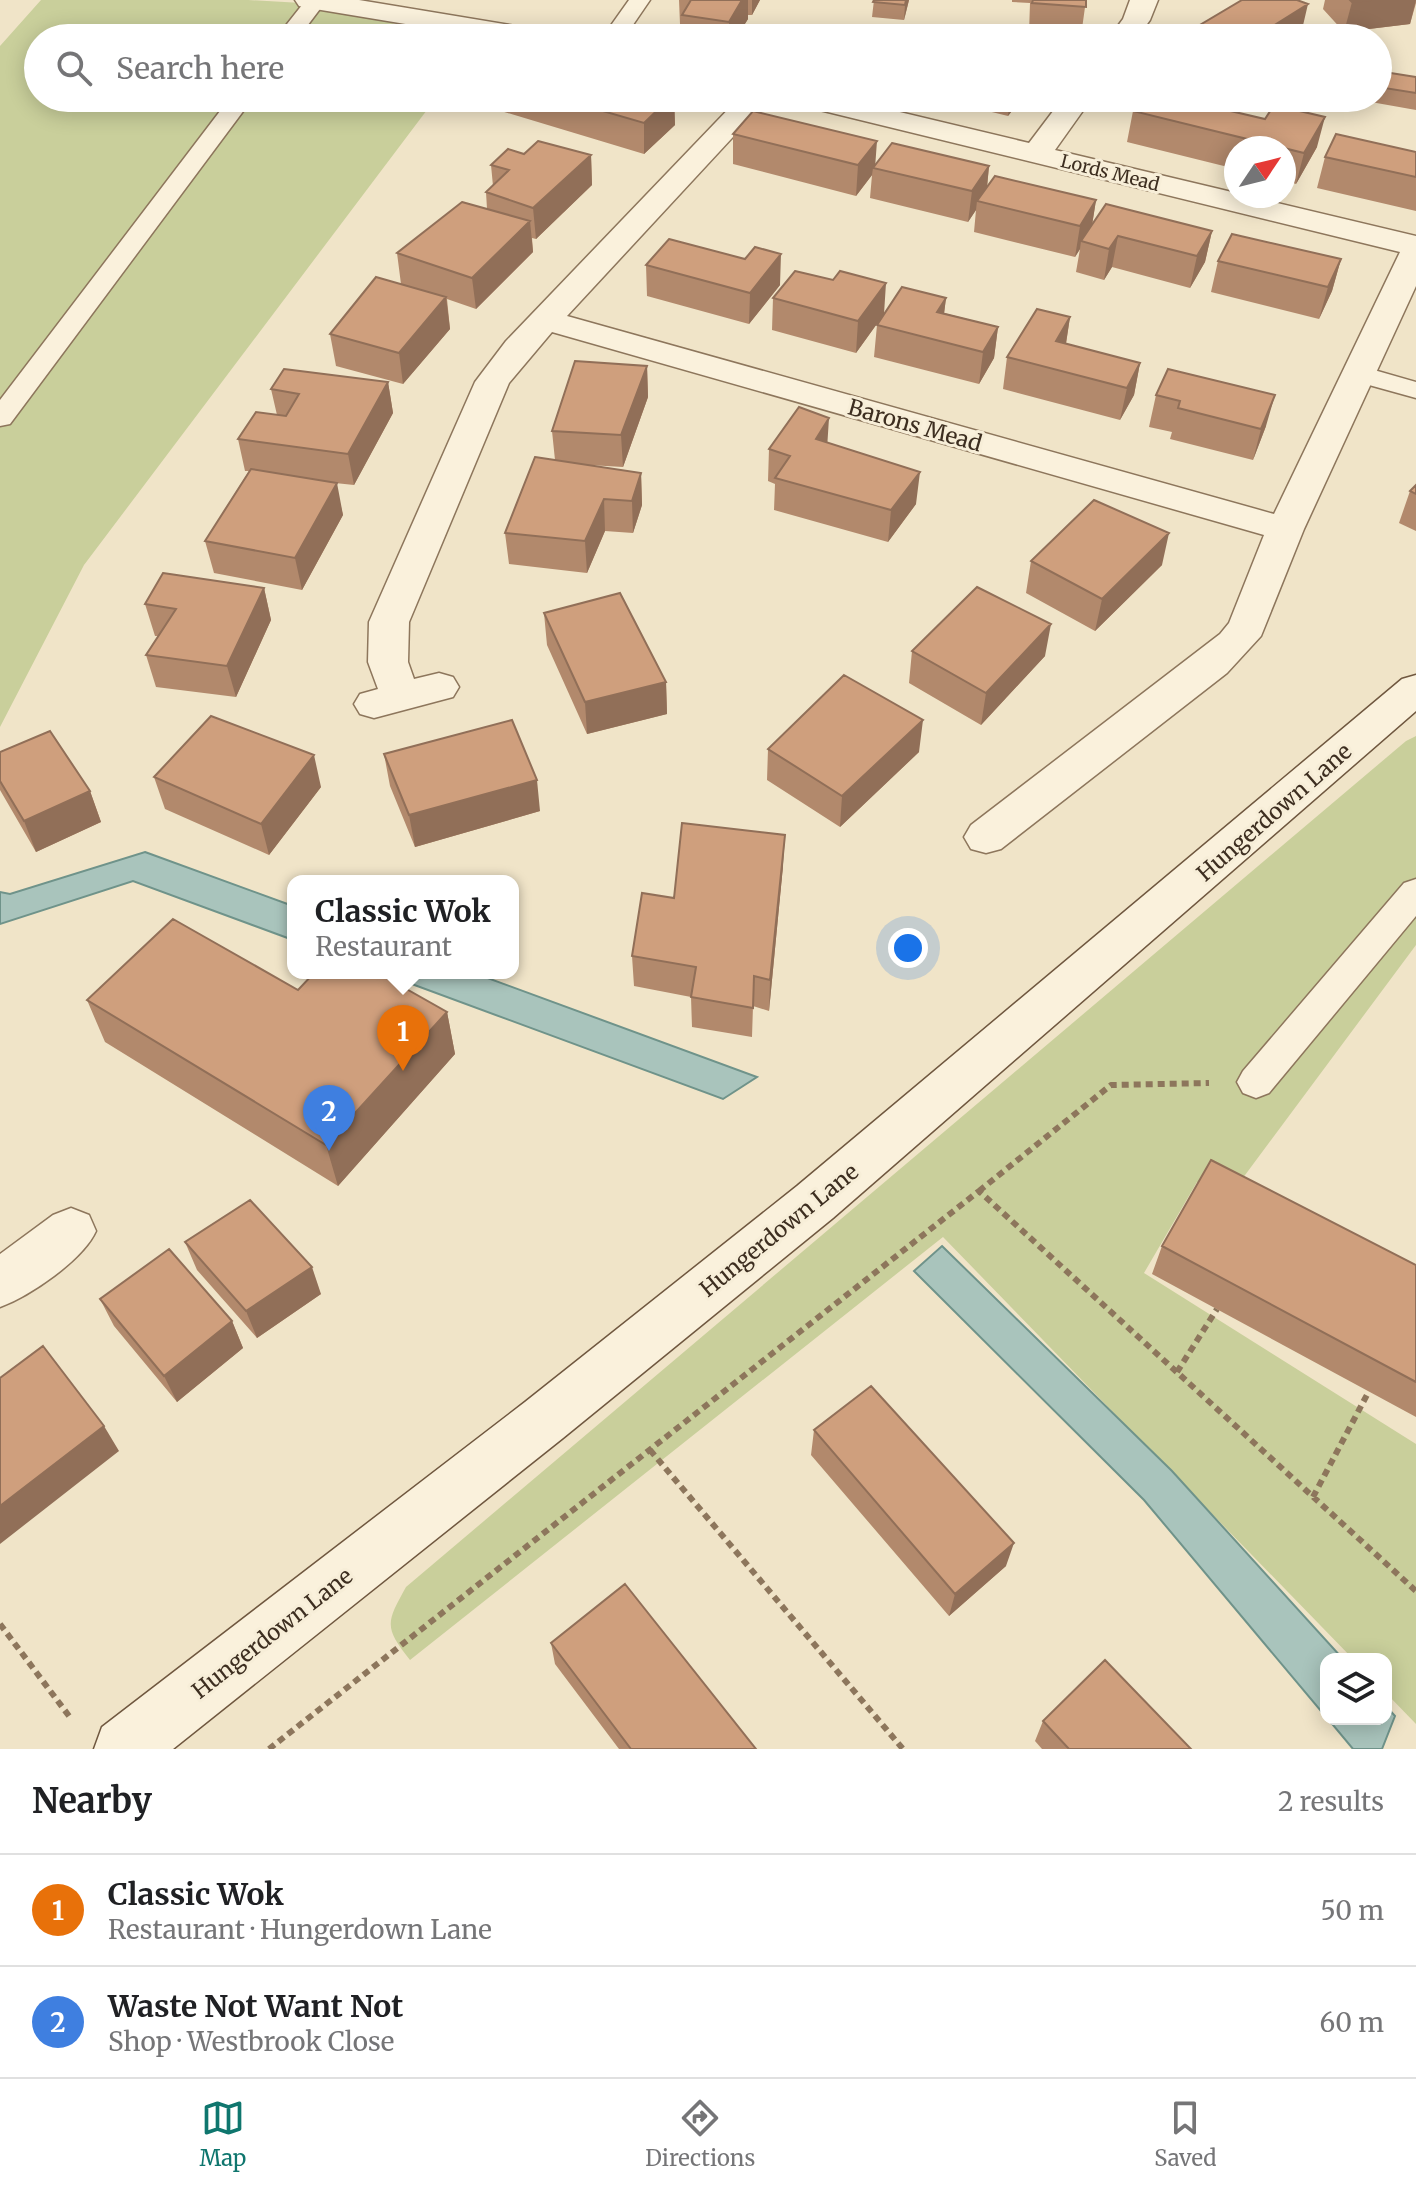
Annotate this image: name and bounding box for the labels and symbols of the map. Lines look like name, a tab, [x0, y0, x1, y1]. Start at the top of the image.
north arrow	[1224, 136, 1296, 208]
street label: Lords Mead	[1058, 149, 1162, 196]
street label: Barons Mead	[845, 393, 985, 457]
street label: Hungerdown Lane	[1191, 737, 1357, 887]
your location	[888, 928, 928, 968]
pin: 1	[377, 1005, 429, 1071]
pin: 2	[303, 1085, 355, 1151]
street label: Hungerdown Lane	[694, 1157, 864, 1303]
street label: Hungerdown Lane	[186, 1562, 358, 1704]

